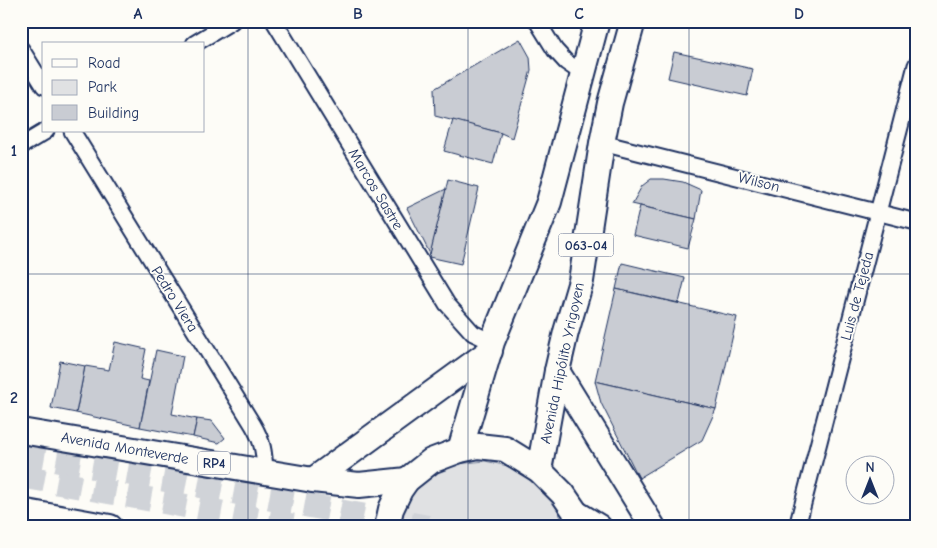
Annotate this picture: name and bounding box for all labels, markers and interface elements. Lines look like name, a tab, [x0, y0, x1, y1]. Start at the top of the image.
text: A	[134, 5, 143, 23]
text: B	[353, 5, 363, 23]
text: C	[574, 5, 584, 23]
text: D	[794, 5, 804, 23]
legend	[42, 42, 205, 132]
text: Road	[88, 54, 120, 72]
text: Park	[88, 78, 117, 96]
text: Building	[88, 104, 139, 122]
text: 1	[11, 142, 17, 160]
street label: Marcos Sastre	[345, 145, 408, 233]
street label: Wilson	[736, 168, 782, 196]
road number: 063-04	[558, 234, 614, 256]
street label: Luis de Tejeda	[837, 250, 877, 342]
street label: Pedro Viera	[148, 263, 202, 335]
street label: Avenida Hipólito Yrigoyen	[536, 281, 588, 445]
text: 2	[10, 389, 18, 407]
street label: Avenida Monteverde	[60, 428, 191, 468]
road number: RP4	[198, 452, 230, 474]
north arrow	[844, 456, 894, 506]
text: N	[865, 459, 875, 476]

